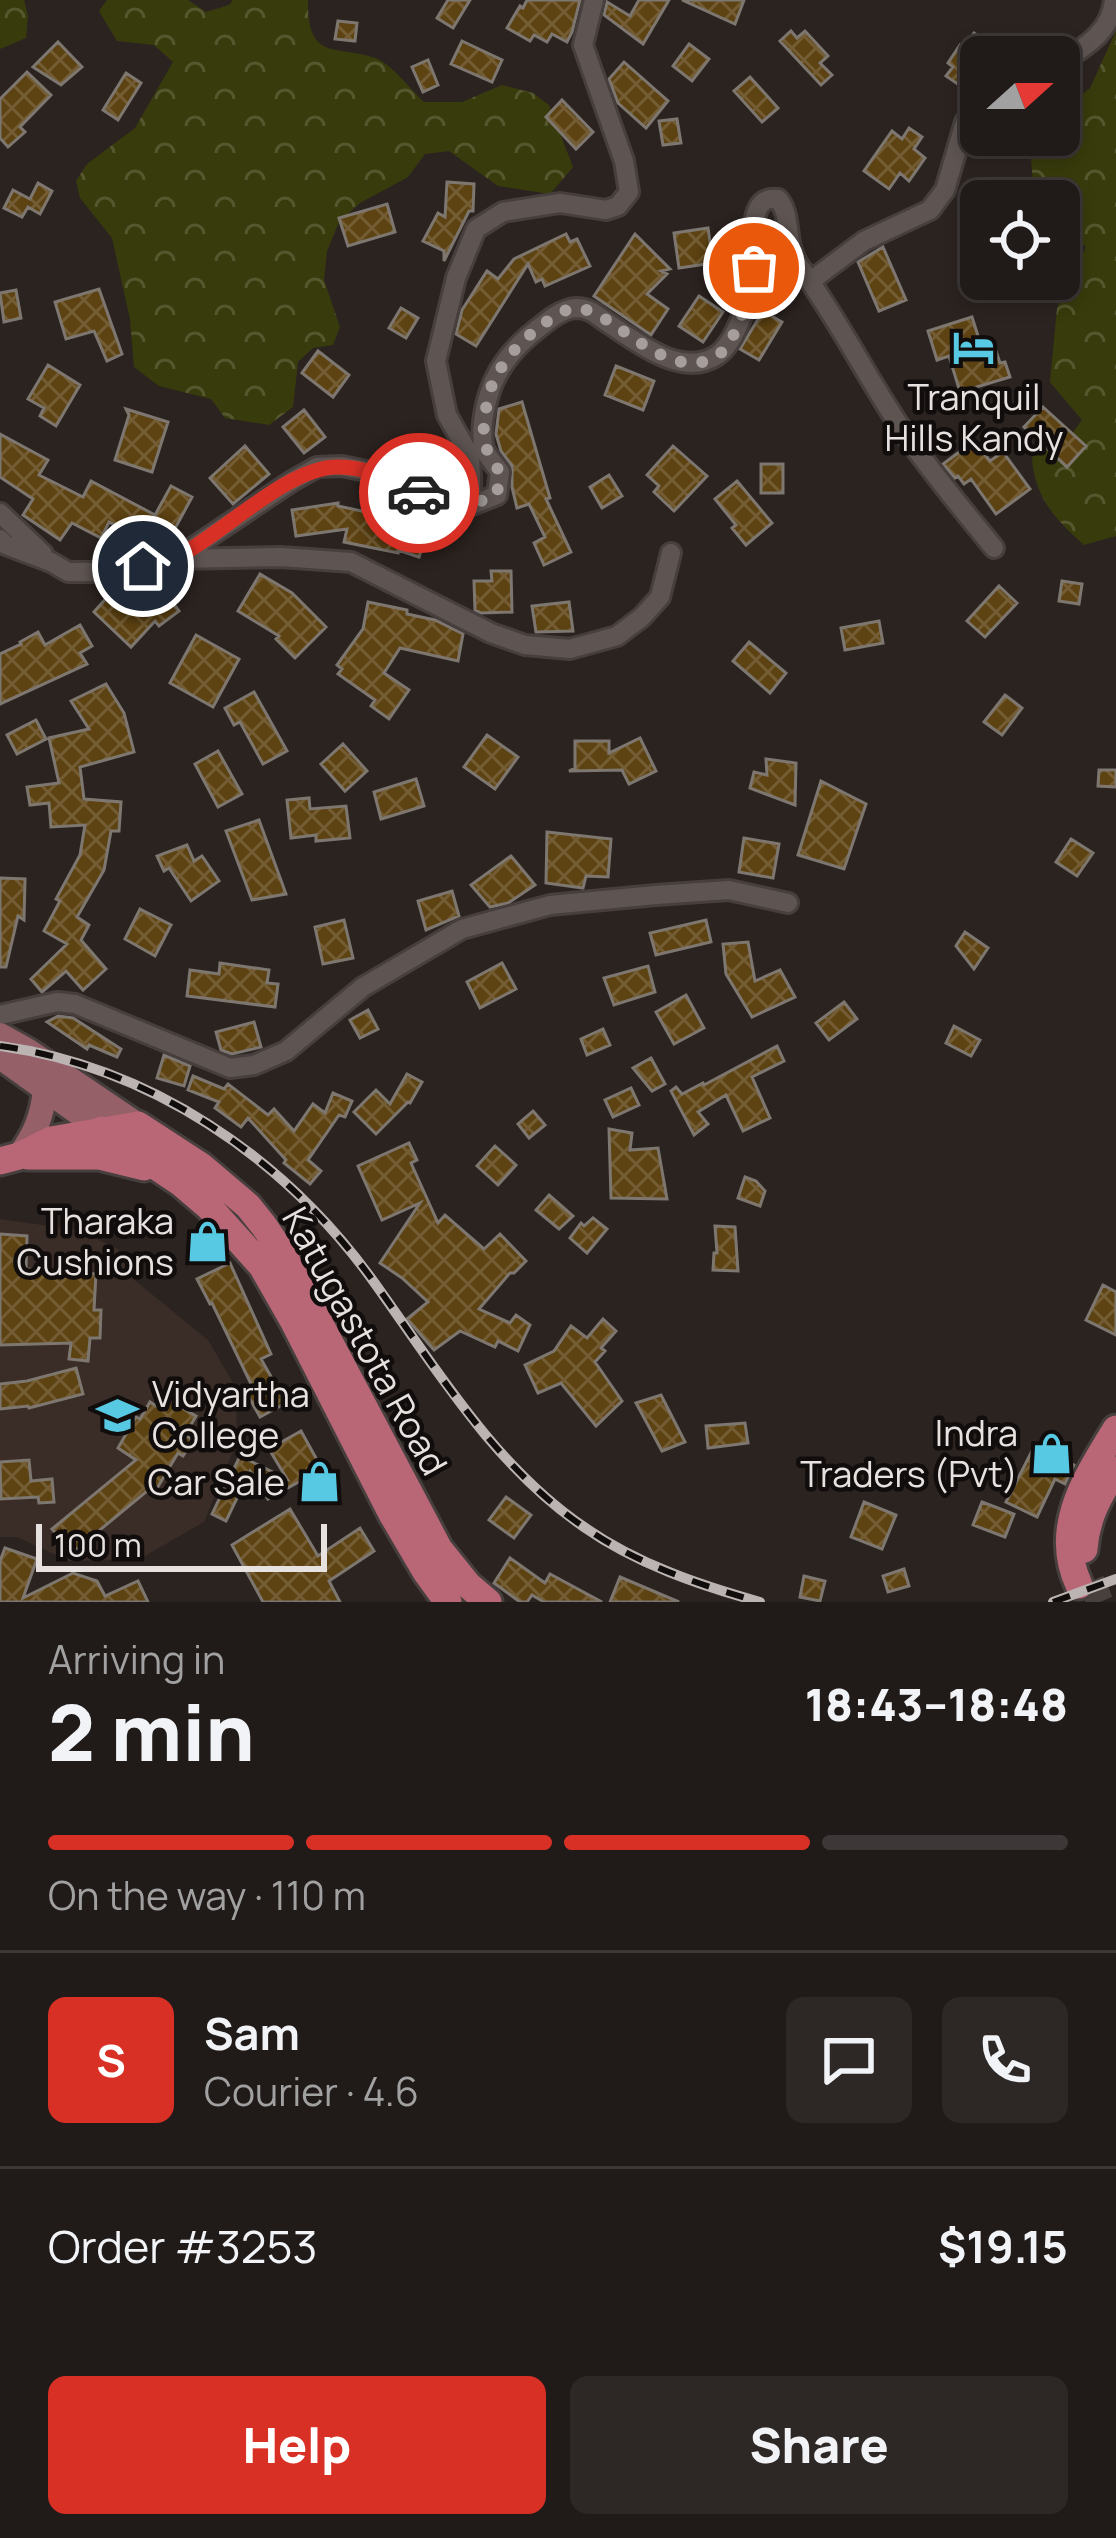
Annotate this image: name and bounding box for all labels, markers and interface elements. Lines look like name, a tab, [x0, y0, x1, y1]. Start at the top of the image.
north arrow	[960, 36, 1080, 156]
map controls	[960, 36, 1080, 300]
button: locate	[960, 180, 1080, 300]
pin	[703, 217, 805, 319]
icon: bag	[721, 235, 787, 301]
hotel icon: Tranquil Hills Kandy	[951, 324, 997, 370]
place label: Tranquil Hills Kandy	[885, 372, 1063, 462]
courier	[359, 433, 479, 553]
icon: car	[386, 460, 452, 526]
pin	[92, 515, 194, 617]
icon: home	[110, 533, 176, 599]
place label: Tharaka Cushions	[17, 1196, 174, 1286]
street label: Katugastota Road	[271, 1198, 459, 1484]
shop icon: Tharaka Cushions	[185, 1219, 231, 1265]
place label: Vidyartha College	[152, 1369, 310, 1459]
school or university icon: Vidyartha College	[95, 1392, 141, 1438]
place label: Indra Traders (Pvt)	[800, 1408, 1018, 1498]
shop icon: Indra Traders (Pvt)	[1029, 1431, 1075, 1477]
place label: Car Sale	[147, 1457, 285, 1506]
shop icon: Car Sale	[296, 1459, 342, 1505]
scale bar	[36, 1518, 327, 1571]
text: 100 m	[54, 1522, 142, 1567]
text: Arriving in	[48, 1632, 225, 1686]
text: 18:43–18:48	[805, 1673, 1068, 1735]
text: 2 min	[48, 1678, 255, 1784]
text: On the way · 110 m	[48, 1868, 366, 1922]
button: chat	[786, 1997, 912, 2123]
button: phone	[942, 1997, 1068, 2123]
text: Sam	[204, 2002, 300, 2064]
text: S	[96, 2029, 126, 2091]
text: Courier · 4.6	[204, 2064, 419, 2118]
text: Order #3253	[48, 2215, 317, 2277]
text: $19.15	[938, 2215, 1068, 2277]
button: Help	[48, 2376, 546, 2514]
button: Share	[570, 2376, 1068, 2514]

